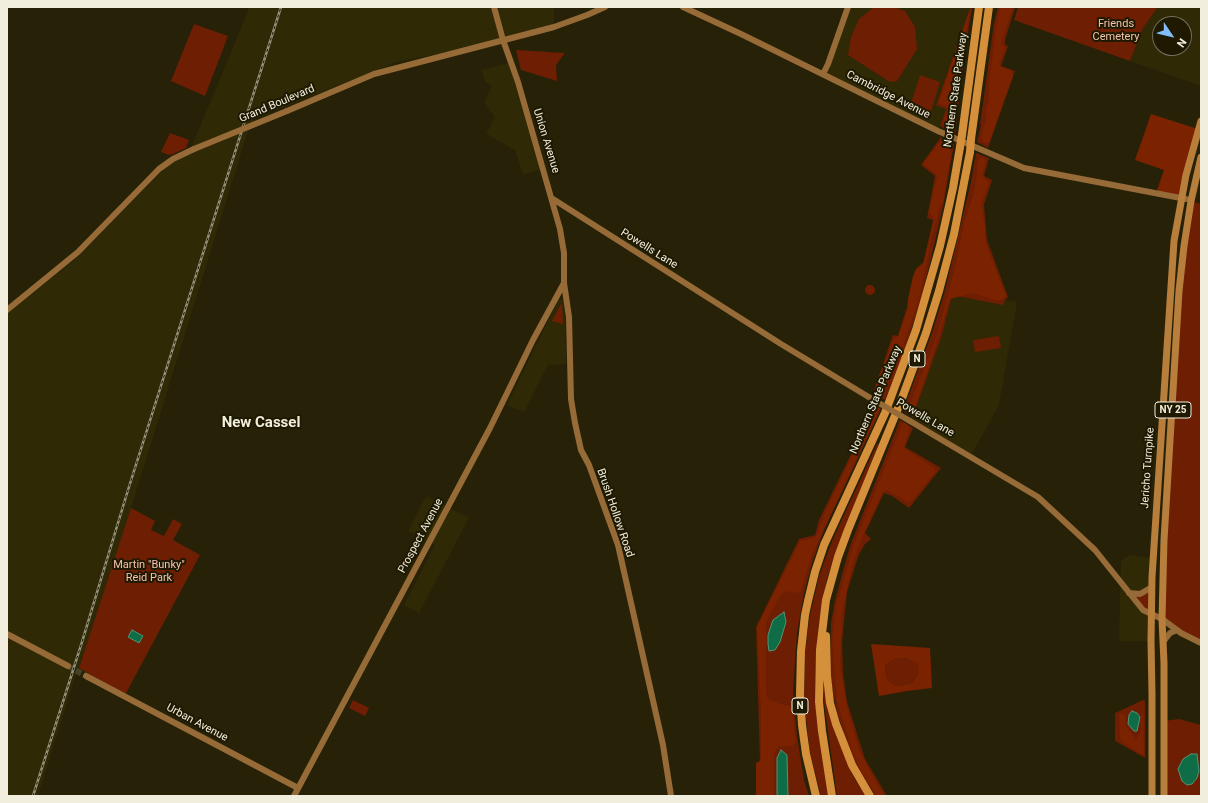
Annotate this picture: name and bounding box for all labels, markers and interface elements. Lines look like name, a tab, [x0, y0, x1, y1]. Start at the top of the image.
north arrow	[1152, 16, 1192, 56]
park label: Friends Cemetery	[1093, 17, 1139, 43]
street label: Northern State Parkway	[941, 32, 971, 148]
text: N	[1174, 36, 1189, 49]
street label: Cambridge Avenue	[844, 68, 932, 122]
street label: Grand Boulevard	[237, 82, 317, 126]
street label: Union Avenue	[530, 107, 562, 175]
street label: Powells Lane	[618, 226, 680, 272]
street label: Northern State Parkway	[847, 344, 905, 456]
road number: N	[909, 351, 925, 367]
street label: Powells Lane	[894, 396, 956, 440]
road number: NY 25	[1155, 402, 1191, 418]
district label: New Cassel	[222, 414, 300, 432]
street label: Jericho Turnpike	[1139, 427, 1157, 509]
street label: Brush Hollow Road	[594, 467, 636, 559]
street label: Prospect Avenue	[396, 496, 446, 576]
park label: Martin "Bunky" Reid Park	[113, 558, 185, 584]
road number: N	[792, 698, 808, 714]
street label: Urban Avenue	[164, 701, 230, 745]

